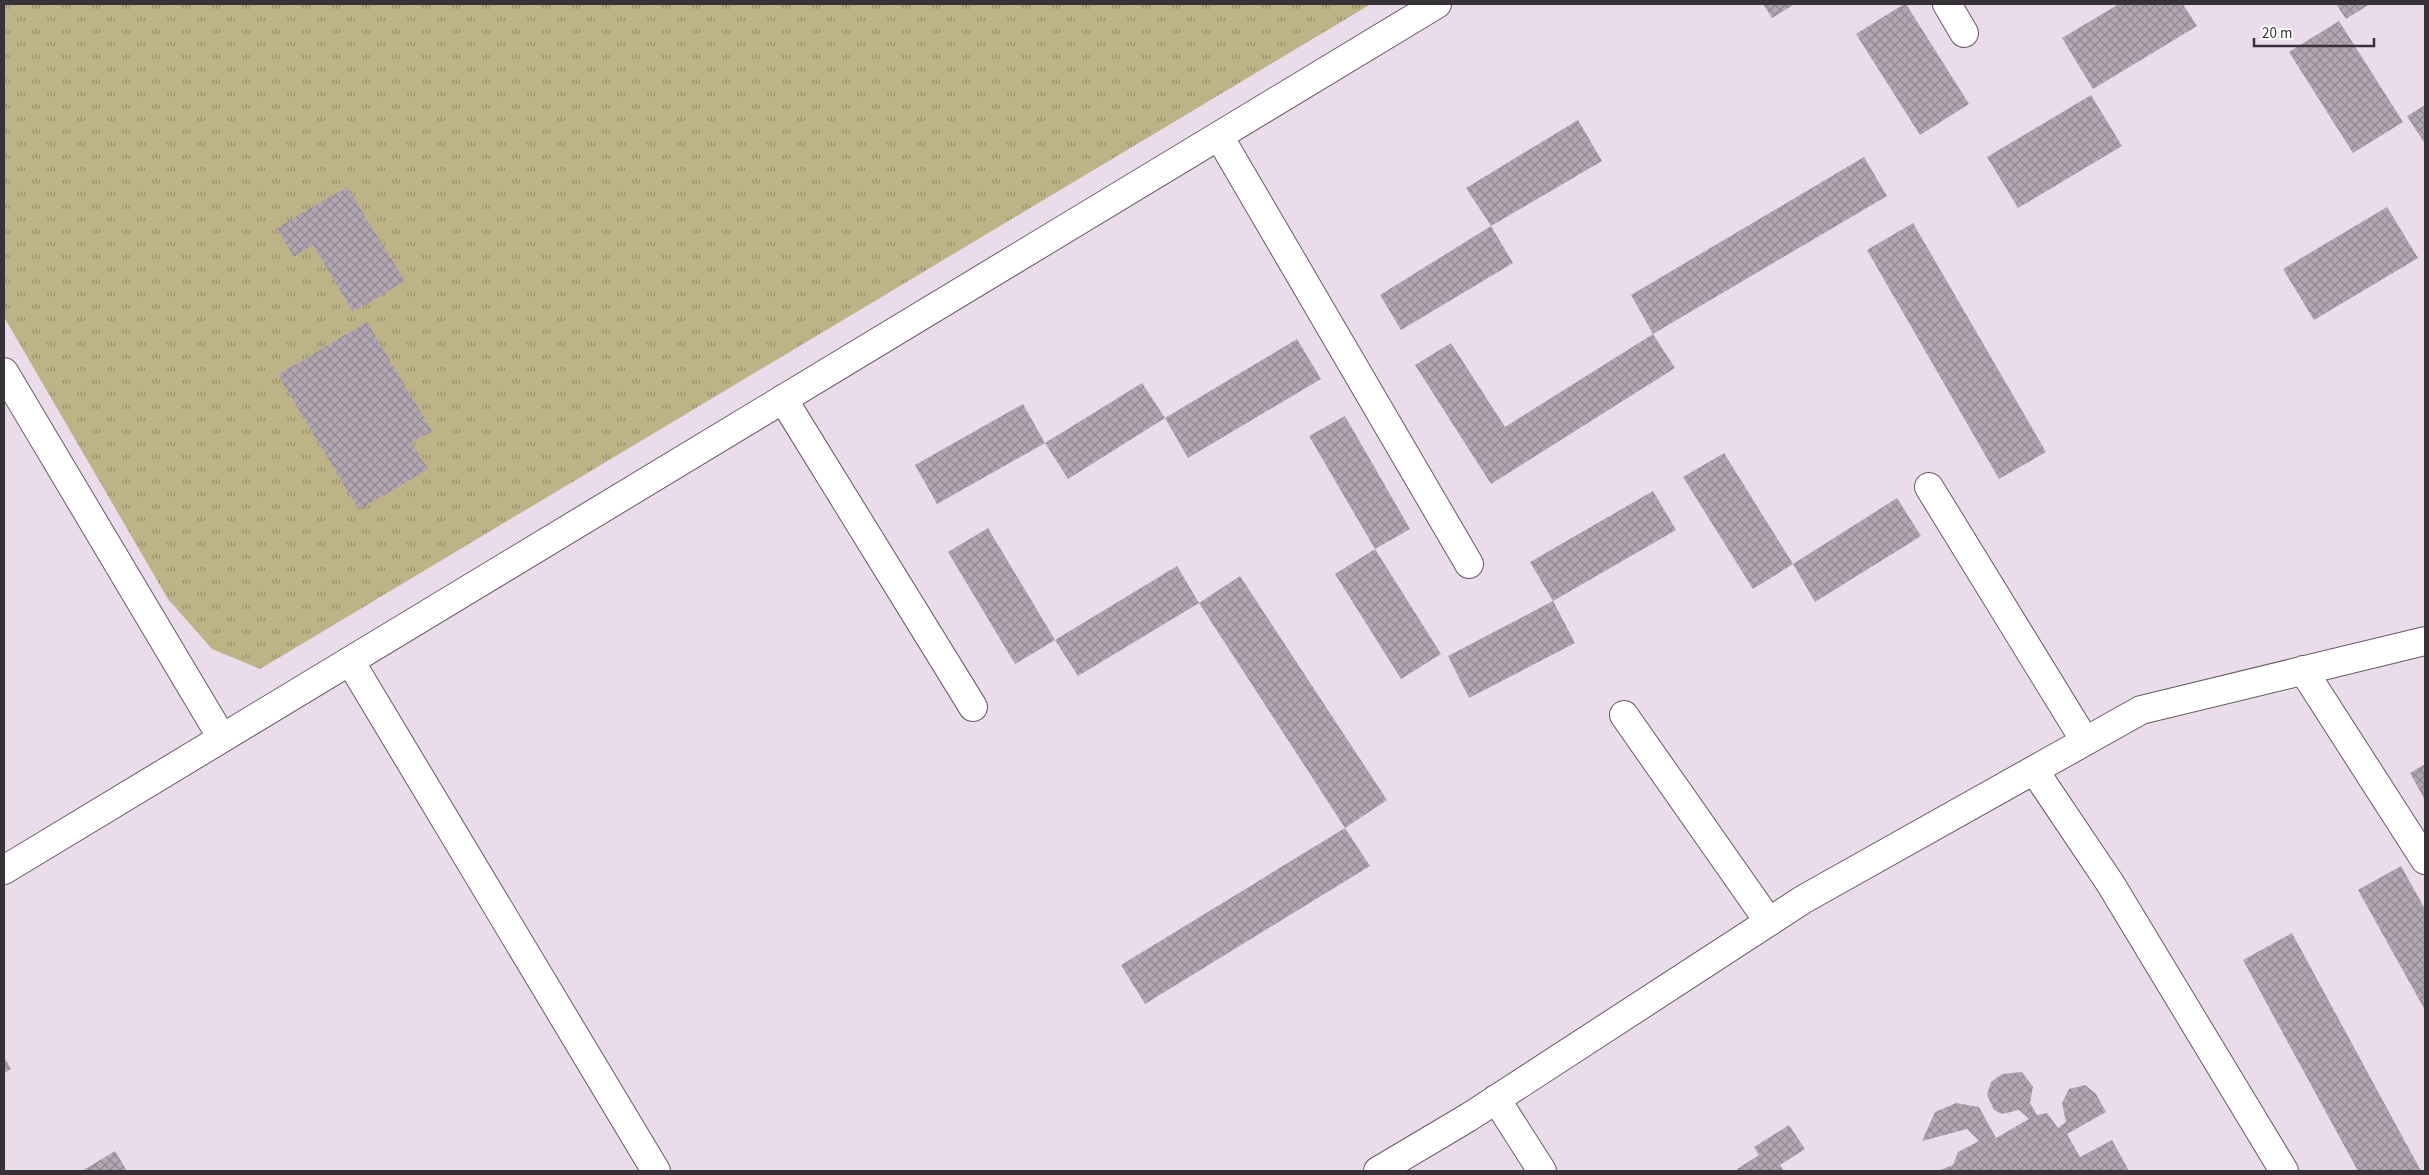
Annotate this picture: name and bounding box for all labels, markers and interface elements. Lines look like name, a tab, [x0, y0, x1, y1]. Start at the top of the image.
scale bar	[2254, 15, 2374, 47]
text: 20 m	[2262, 23, 2292, 44]

